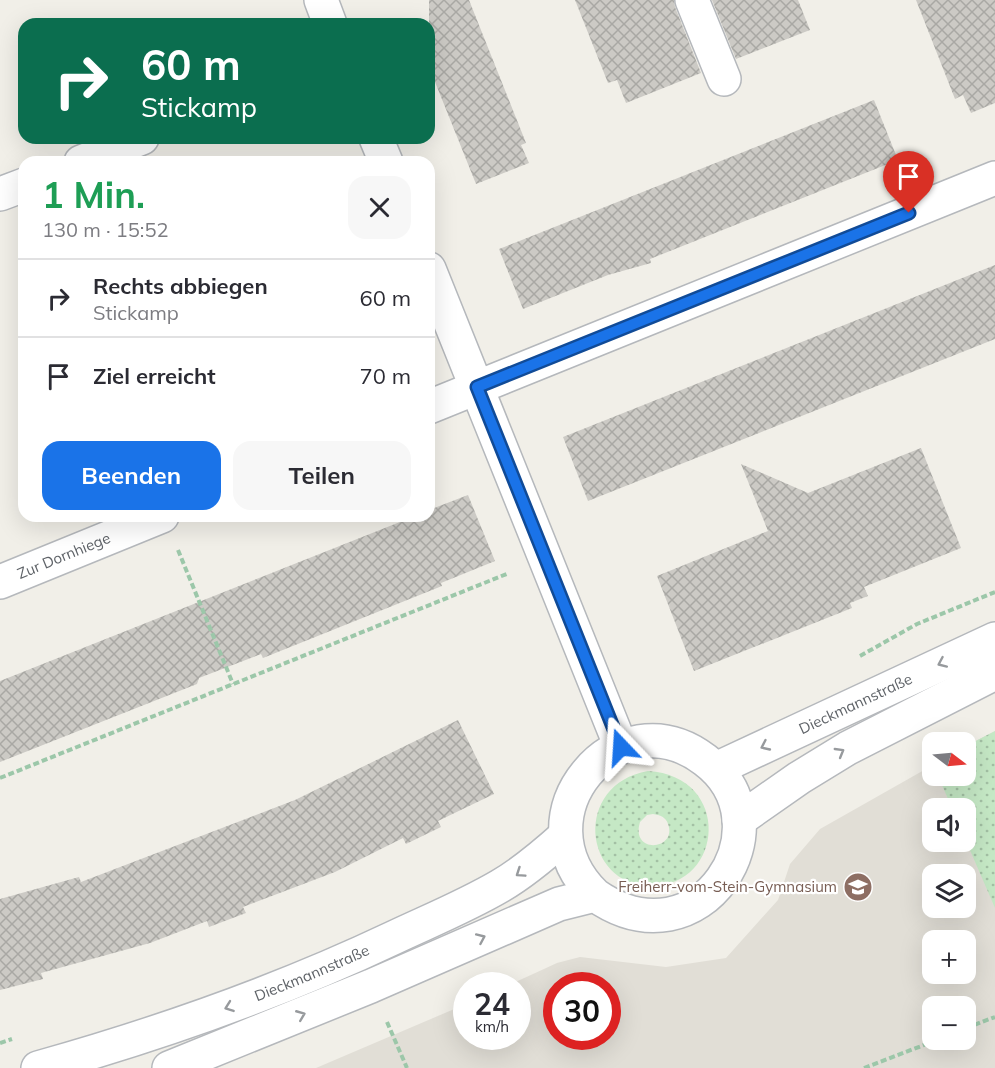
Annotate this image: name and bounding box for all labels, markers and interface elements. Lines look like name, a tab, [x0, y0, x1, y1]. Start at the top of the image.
text: 60 m	[141, 38, 241, 91]
icon: right	[42, 42, 120, 120]
text: Stickamp	[141, 90, 257, 124]
pin	[883, 151, 934, 213]
icon: arrive	[892, 160, 925, 193]
text: 1 Min.	[42, 172, 145, 217]
button: close	[348, 176, 411, 239]
text: 130 m · 15:52	[42, 217, 168, 242]
text: Rechts abbiegen	[93, 272, 268, 300]
icon: right	[42, 282, 75, 315]
text: 60 m	[360, 284, 411, 312]
text: Stickamp	[93, 300, 179, 325]
icon: arrive	[42, 360, 75, 393]
text: Ziel erreicht	[93, 362, 216, 390]
text: 70 m	[360, 362, 411, 390]
button: Beenden	[42, 441, 221, 510]
button: Teilen	[233, 441, 411, 510]
street label: Zur Dornhiege	[14, 528, 113, 583]
one-way arrow	[937, 655, 948, 667]
street label: Dieckmannstraße	[796, 669, 915, 738]
position arrow	[589, 715, 653, 779]
north arrow	[922, 732, 976, 786]
map controls	[922, 732, 976, 1050]
one-way arrow	[761, 738, 772, 750]
one-way arrow	[834, 748, 844, 760]
button: sound	[922, 798, 976, 852]
button: layers	[922, 864, 976, 918]
one-way arrow	[515, 866, 526, 877]
school or university icon: Freiherr-vom-Stein-Gymnasium	[842, 871, 874, 903]
place label: Freiherr-vom-Stein-Gymnasium	[618, 877, 837, 896]
button: +	[922, 930, 976, 984]
one-way arrow	[474, 933, 485, 945]
street label: Dieckmannstraße	[252, 940, 372, 1005]
speed limit sign: 30	[543, 972, 621, 1050]
text: 24	[474, 985, 510, 1023]
button: −	[922, 996, 976, 1050]
one-way arrow	[224, 999, 234, 1012]
one-way arrow	[295, 1010, 306, 1022]
text: km/h	[475, 1017, 509, 1036]

